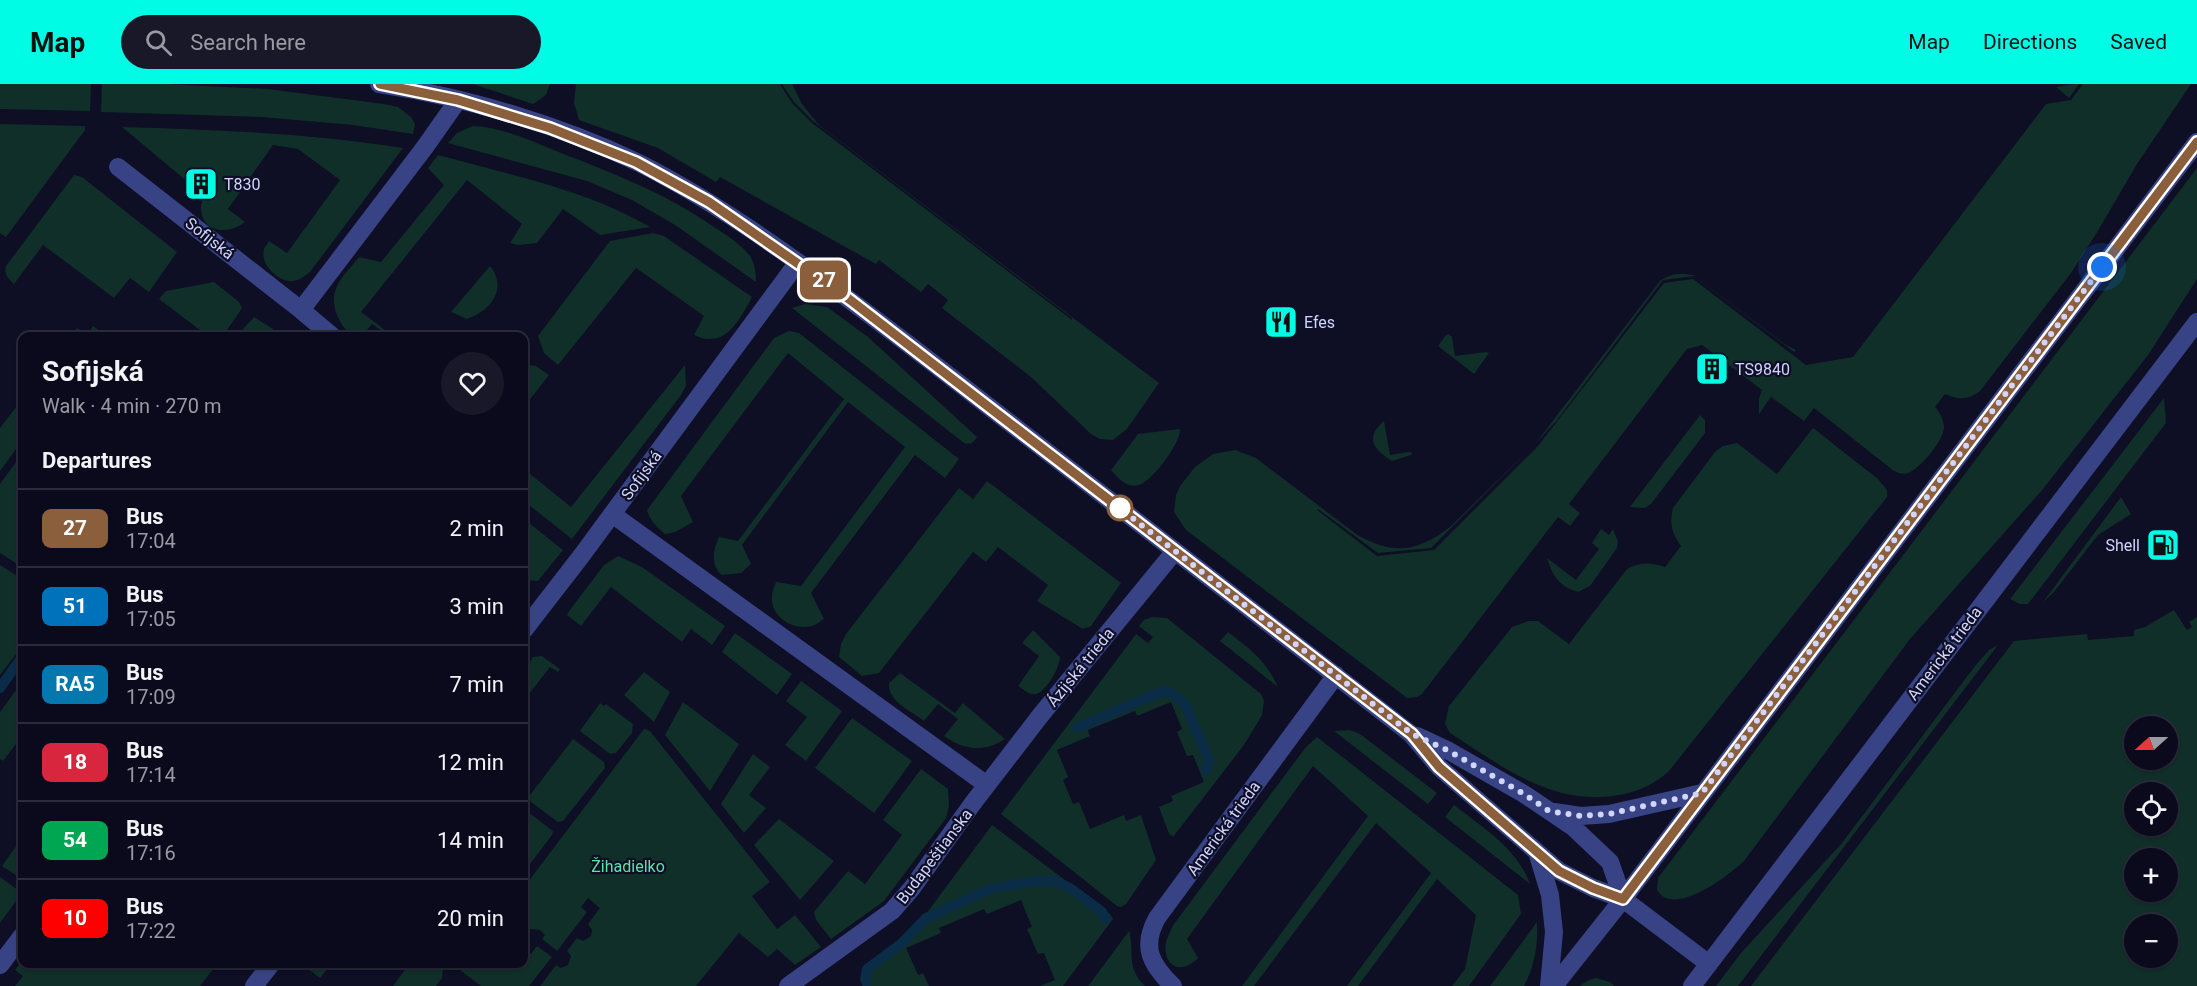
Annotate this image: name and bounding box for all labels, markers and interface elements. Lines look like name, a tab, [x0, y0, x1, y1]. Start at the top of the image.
search box	[121, 15, 541, 69]
text: Map	[30, 26, 85, 59]
icon: search	[142, 26, 175, 59]
text: Search here	[190, 30, 306, 55]
text: Map	[1908, 30, 1950, 54]
text: Directions	[1983, 30, 2077, 54]
text: Saved	[2110, 30, 2167, 54]
building icon: T830	[183, 166, 219, 202]
place label: T830	[224, 175, 261, 194]
street label: Sofijská	[182, 214, 238, 263]
your location	[2087, 252, 2117, 282]
line badge: 27	[797, 260, 851, 300]
text: 27	[812, 268, 836, 292]
restaurant icon: Efes	[1263, 304, 1299, 340]
place label: Efes	[1304, 313, 1335, 332]
building icon: TS9840	[1694, 351, 1730, 387]
button: heart	[441, 352, 504, 415]
text: Sofijská	[42, 355, 144, 388]
place label: TS9840	[1735, 360, 1790, 379]
text: Walk · 4 min · 270 m	[42, 394, 221, 418]
street label: Sofijská	[617, 447, 666, 504]
text: Departures	[42, 448, 152, 473]
unlabelled marker	[1107, 495, 1133, 521]
text: Bus	[126, 504, 164, 529]
text: 27	[63, 516, 87, 540]
text: 2 min	[449, 516, 504, 541]
fuel station icon: Shell	[2145, 527, 2181, 563]
text: 17:04	[126, 529, 176, 553]
place label: Shell	[2105, 536, 2140, 555]
text: Bus	[126, 582, 164, 607]
text: 51	[63, 594, 87, 618]
text: 3 min	[449, 594, 504, 619]
street label: Americká trieda	[1903, 603, 1986, 704]
text: 17:05	[126, 607, 176, 631]
street label: Ázijská trieda	[1043, 624, 1118, 711]
text: Bus	[126, 660, 164, 685]
text: RA5	[55, 672, 95, 696]
text: 7 min	[449, 672, 504, 697]
text: 17:09	[126, 685, 176, 709]
north arrow	[2124, 716, 2178, 770]
map controls	[2124, 716, 2178, 968]
text: Bus	[126, 738, 164, 763]
text: 18	[63, 750, 87, 774]
text: 12 min	[437, 750, 504, 775]
text: 17:14	[126, 763, 176, 787]
street label: Americká trieda	[1183, 777, 1264, 879]
button: locate	[2124, 782, 2178, 836]
street label: Budapeštianska	[893, 805, 976, 908]
text: Bus	[126, 816, 164, 841]
text: 54	[63, 828, 87, 852]
text: 14 min	[437, 828, 504, 853]
text: 17:16	[126, 841, 176, 865]
button: +	[2124, 848, 2178, 902]
park label: Žihadielko	[591, 857, 665, 876]
text: Bus	[126, 894, 164, 919]
text: 10	[63, 906, 87, 930]
text: 20 min	[437, 906, 504, 931]
button: −	[2124, 914, 2178, 968]
text: 17:22	[126, 919, 176, 943]

